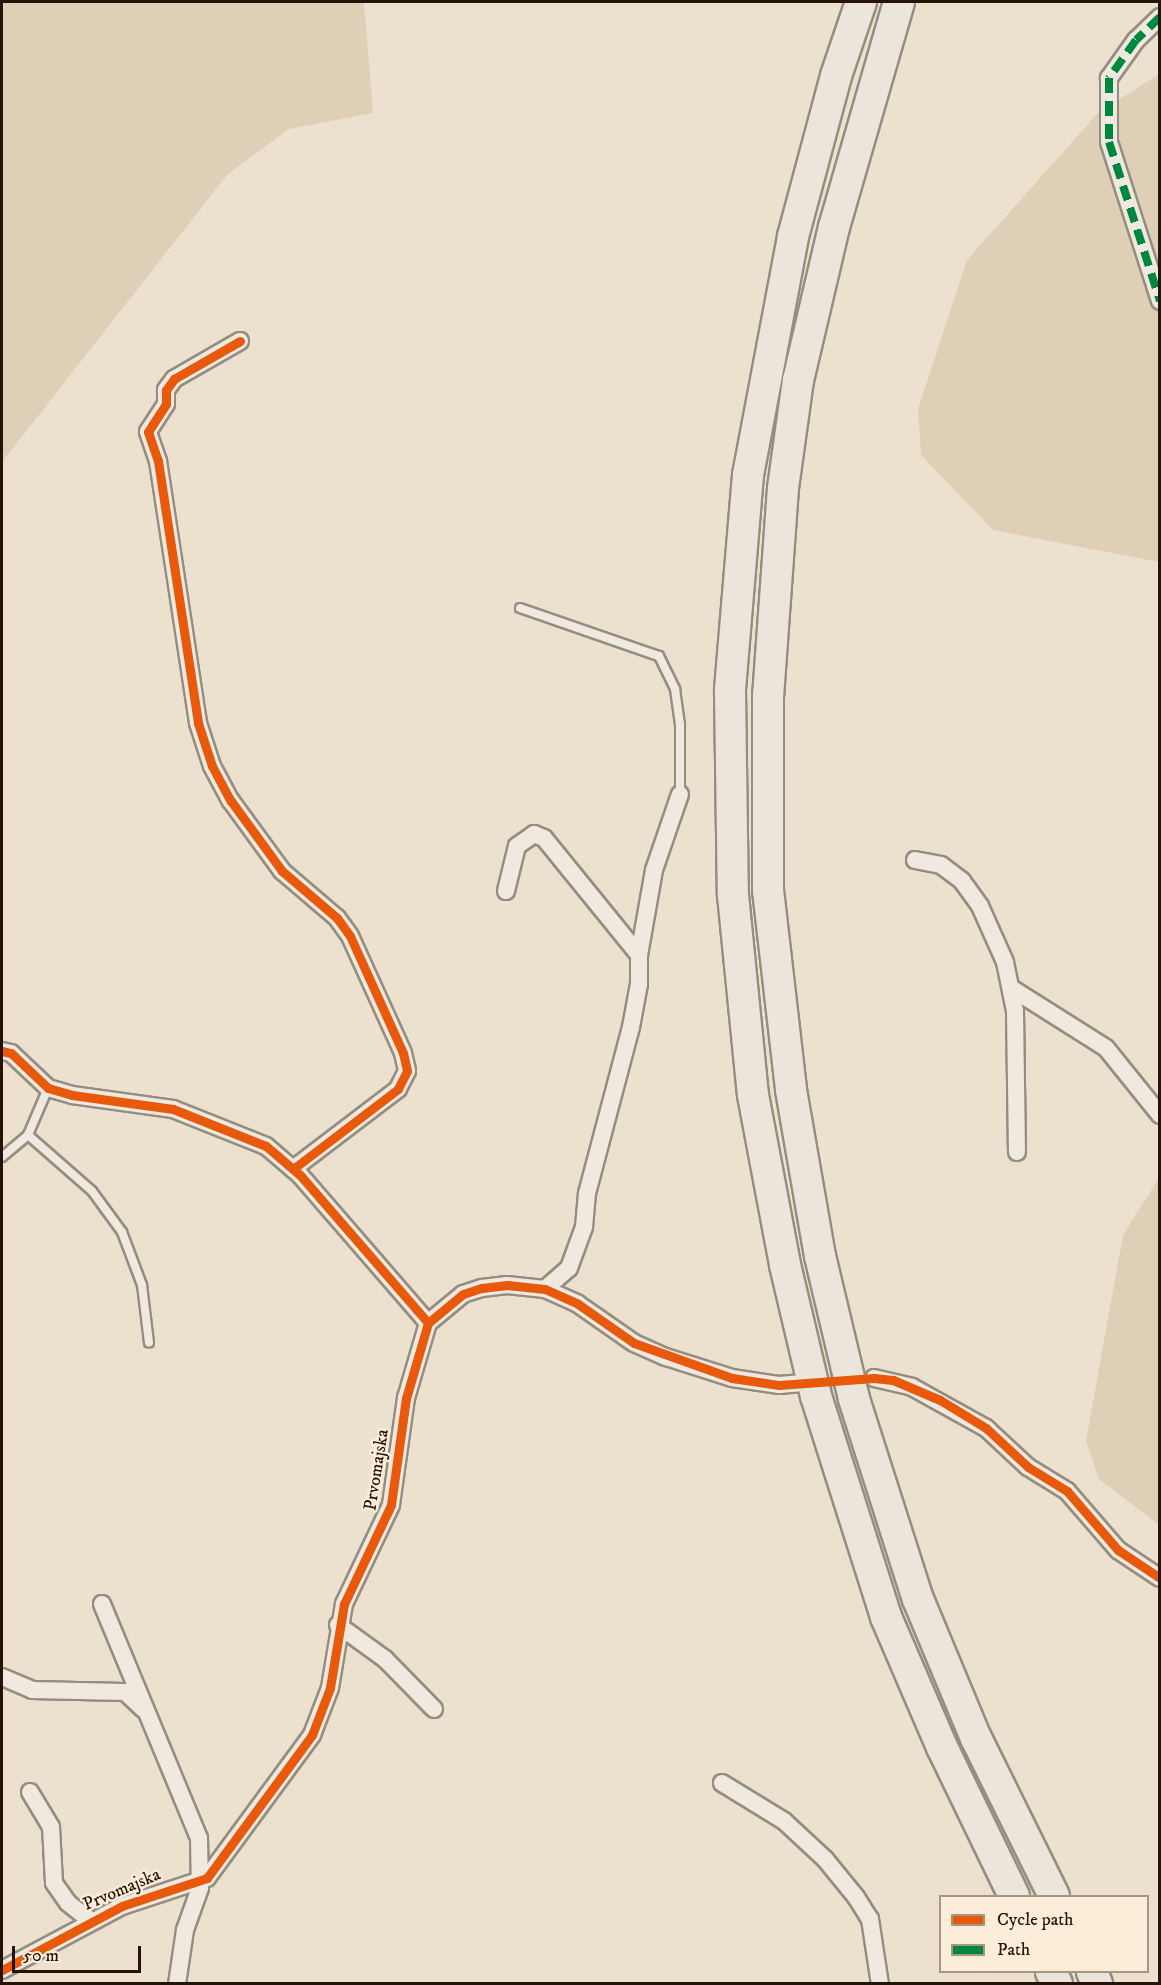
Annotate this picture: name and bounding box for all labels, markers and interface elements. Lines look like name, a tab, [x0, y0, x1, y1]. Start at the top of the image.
street label: Prvomajska	[360, 1428, 394, 1512]
street label: Prvomajska	[80, 1864, 164, 1916]
legend	[939, 1895, 1149, 1973]
text: Cycle path	[997, 1909, 1074, 1931]
scale bar	[15, 1934, 144, 1972]
text: Path	[997, 1939, 1030, 1961]
text: 50 m	[23, 1945, 59, 1967]

